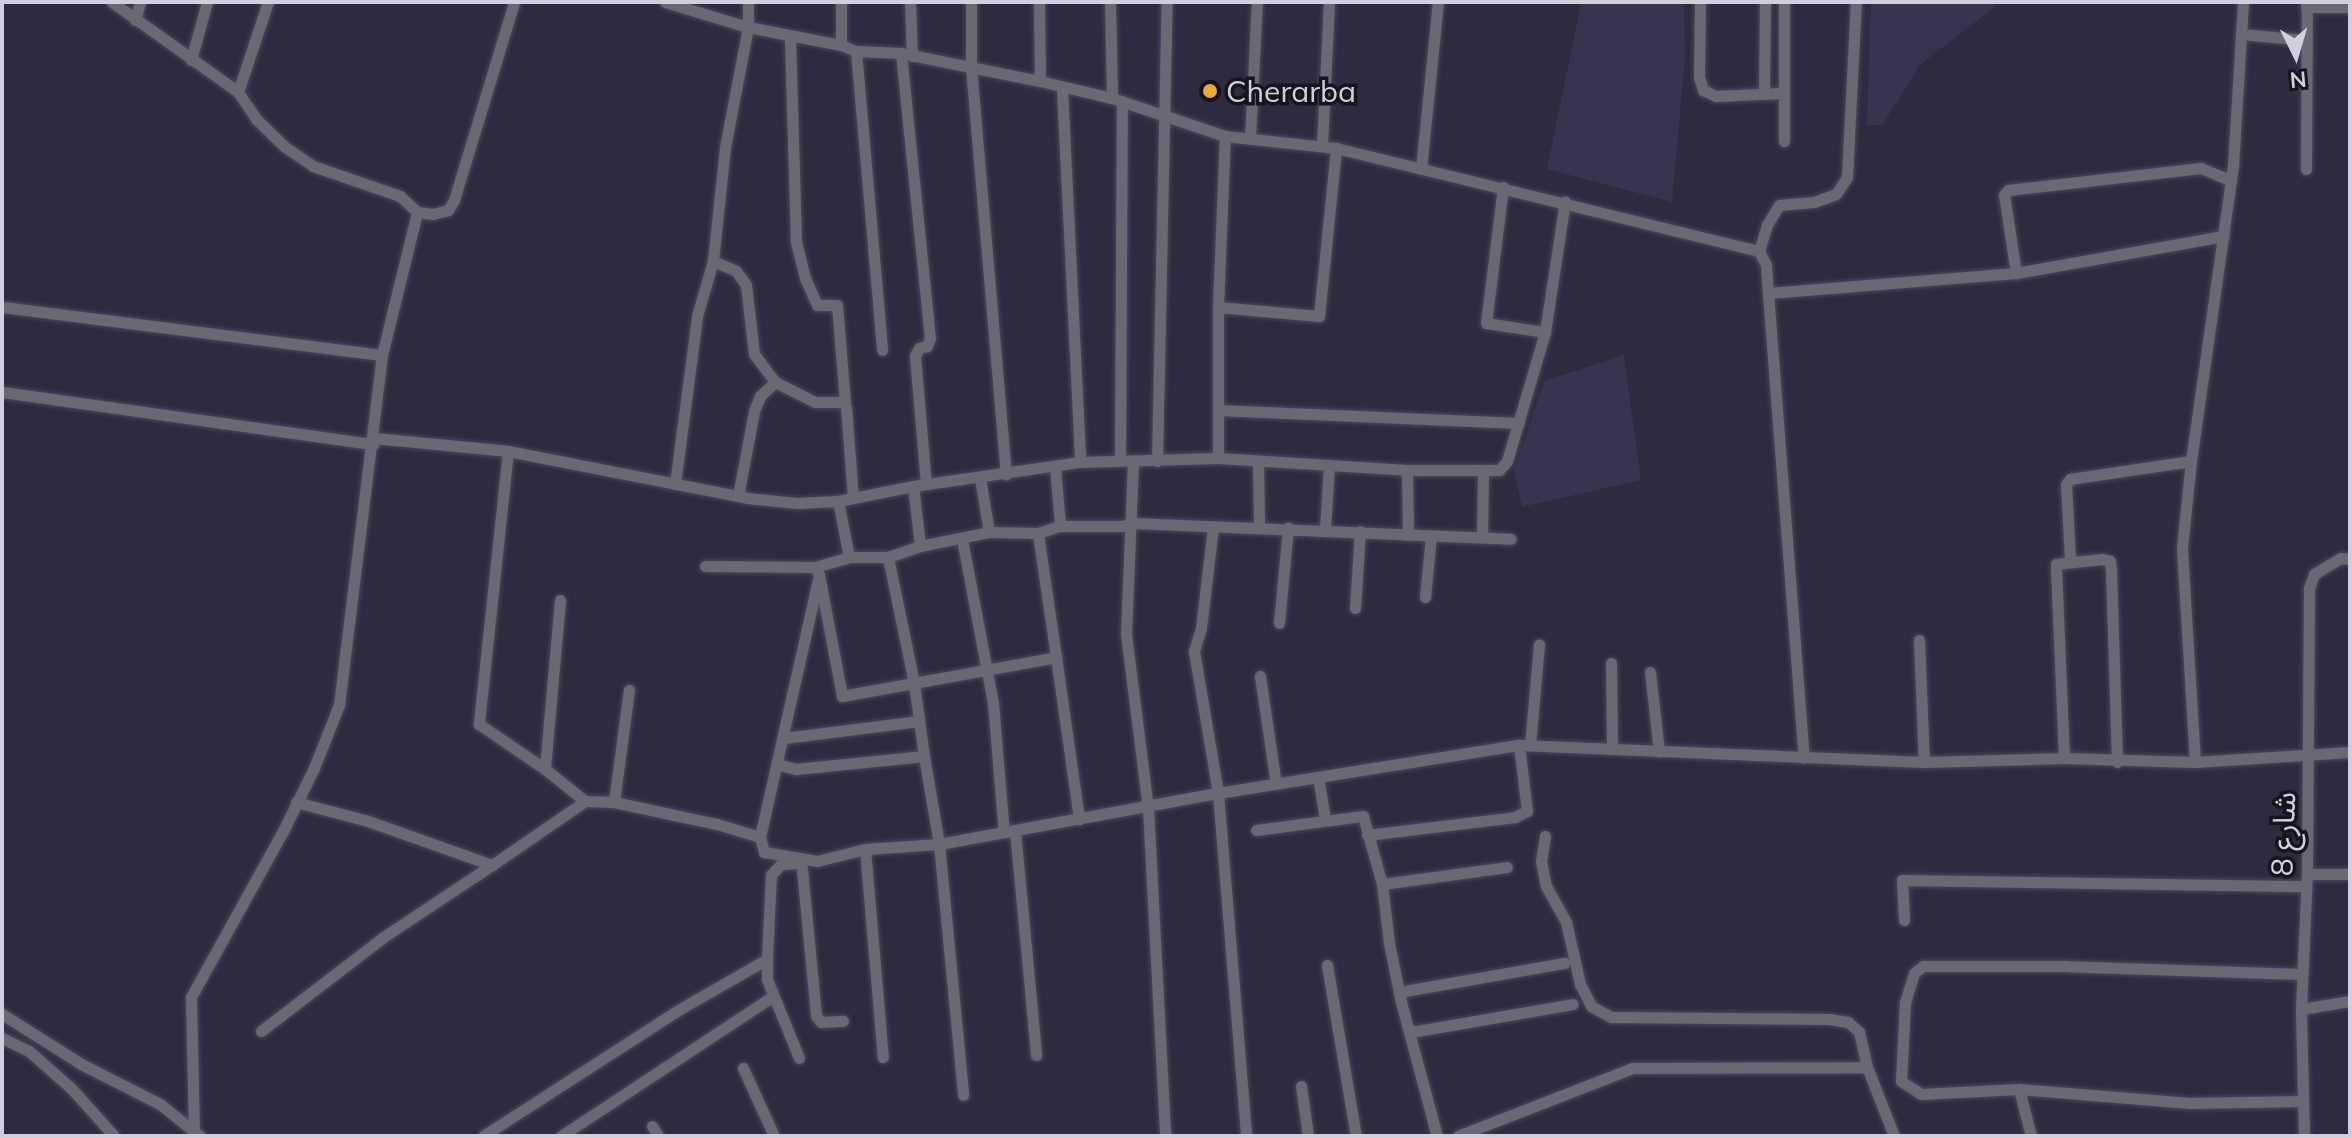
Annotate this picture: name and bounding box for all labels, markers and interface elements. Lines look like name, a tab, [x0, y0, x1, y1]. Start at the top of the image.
north arrow	[2256, 16, 2336, 96]
text: N	[2289, 65, 2308, 95]
place label: Cherarba	[1226, 73, 1356, 109]
marker: Cherarba	[1201, 82, 1219, 100]
street label: شارع 8	[2264, 791, 2302, 877]

